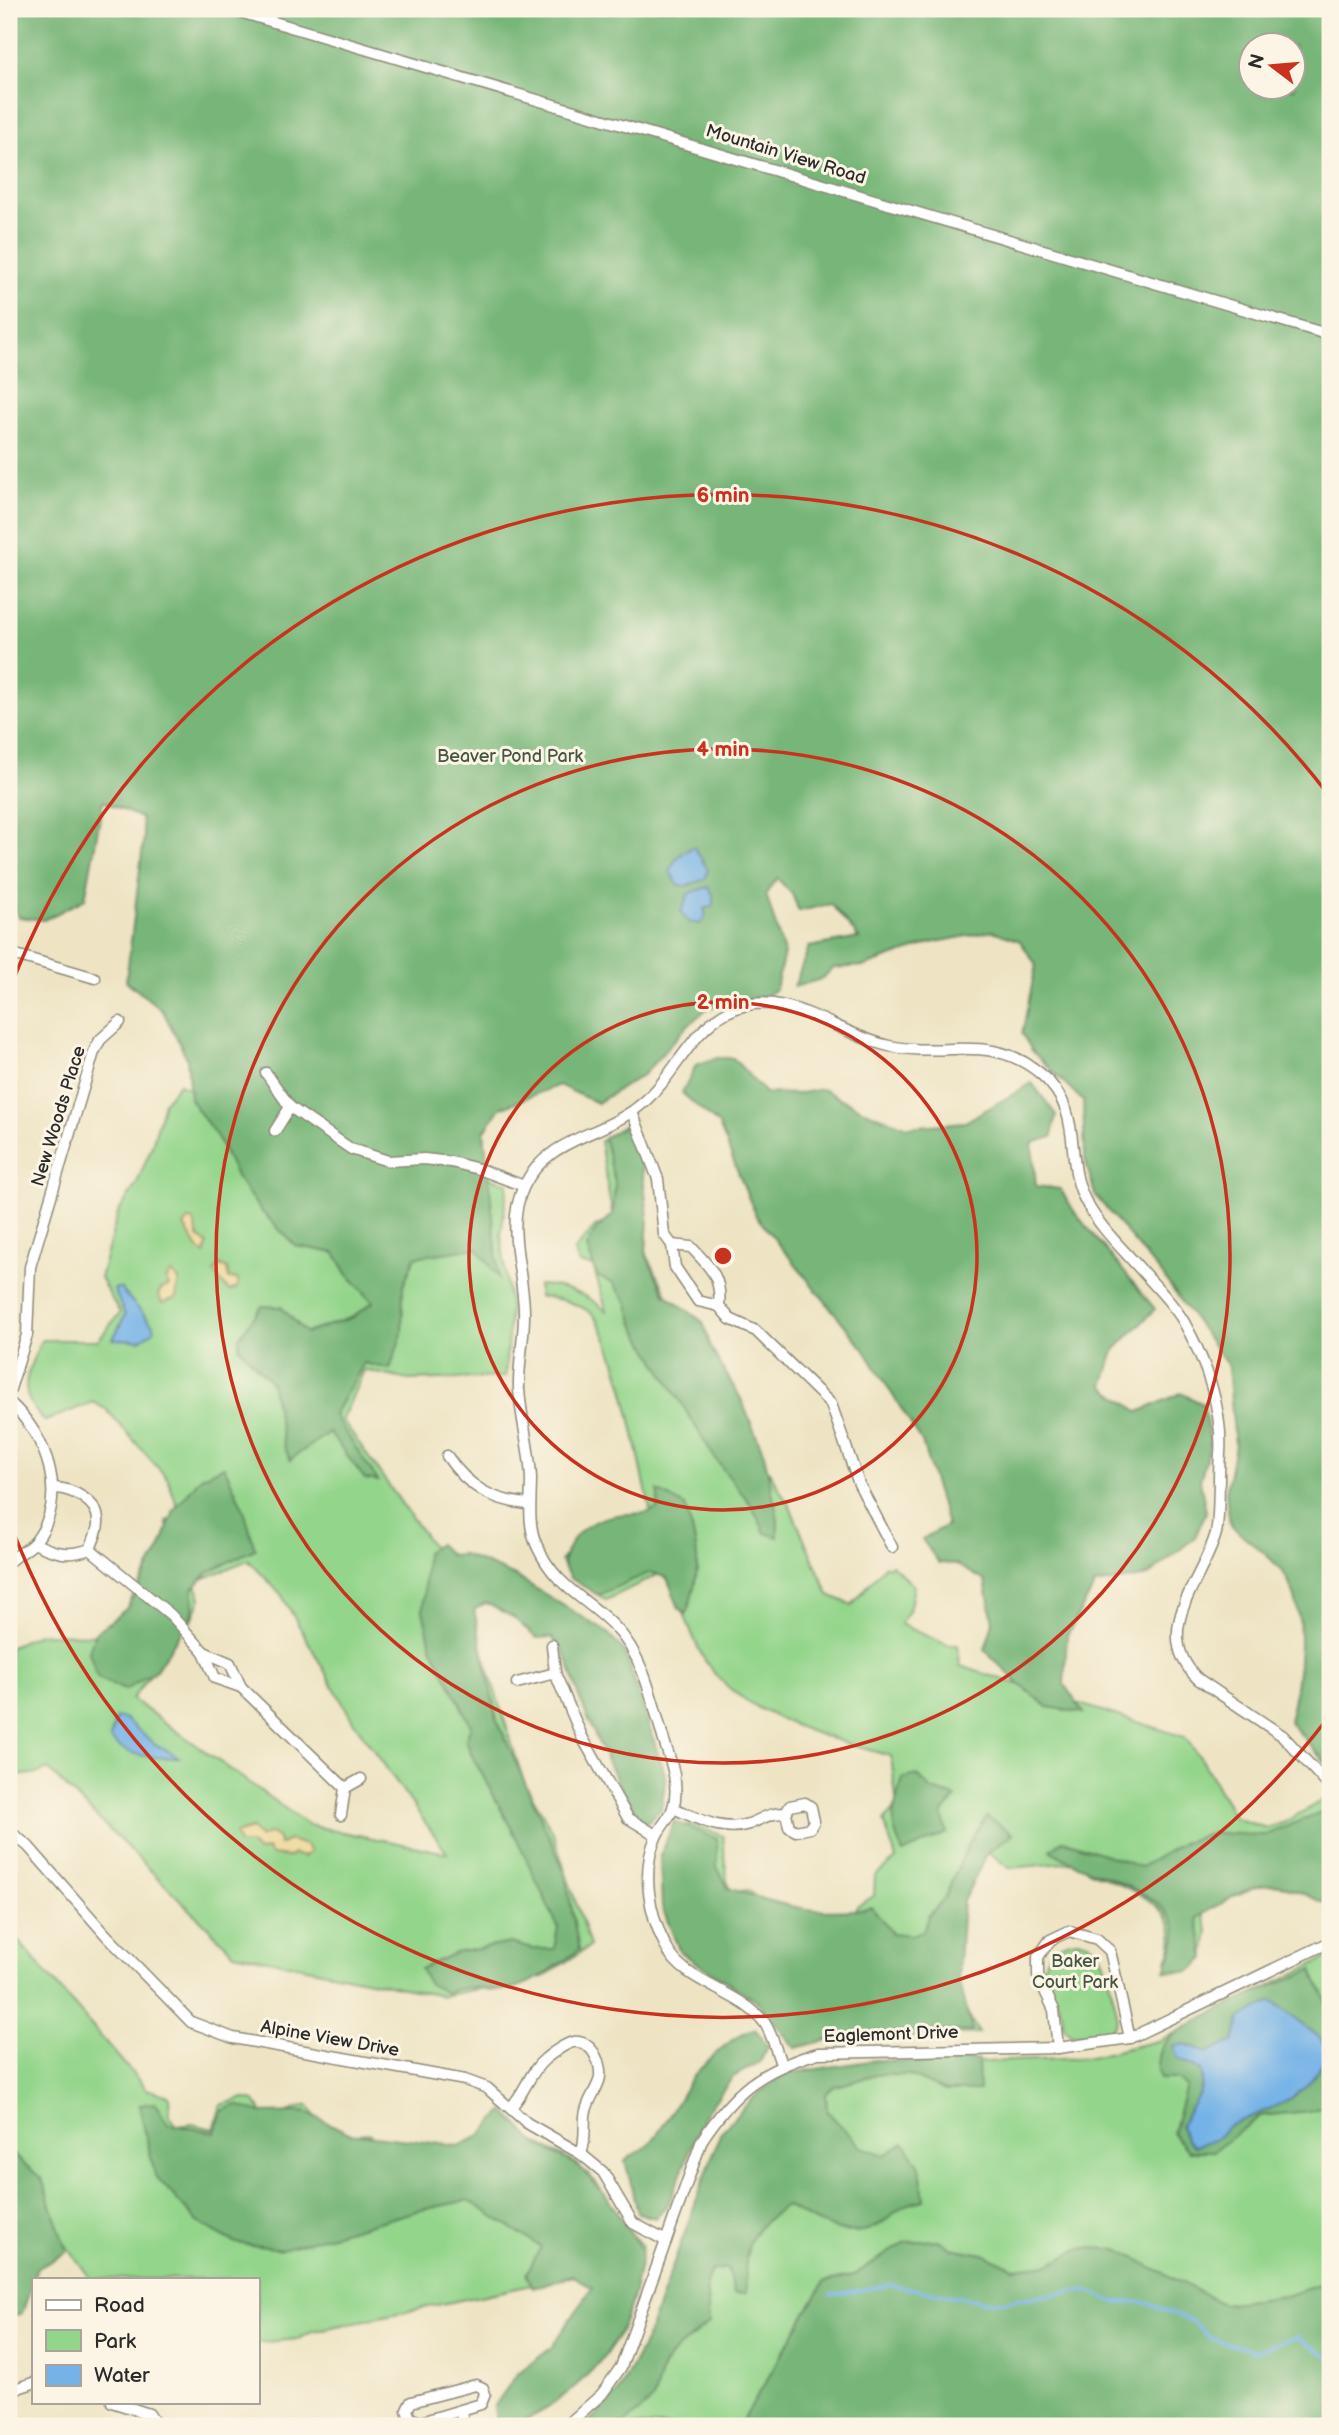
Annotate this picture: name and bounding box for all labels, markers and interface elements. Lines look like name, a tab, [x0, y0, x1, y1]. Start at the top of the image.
north arrow	[1238, 32, 1308, 102]
text: N	[1244, 52, 1270, 72]
street label: Mountain View Road	[703, 120, 868, 189]
text: 6 min	[696, 483, 750, 508]
text: 4 min	[697, 737, 749, 762]
park label: Beaver Pond Park	[437, 746, 583, 767]
text: 2 min	[696, 990, 750, 1015]
street label: New Woods Place	[27, 1043, 90, 1189]
centre of rings	[711, 1244, 735, 1268]
park label: Baker Court Park	[1032, 1951, 1118, 1993]
street label: Alpine View Drive	[259, 2016, 401, 2061]
street label: Eaglemont Drive	[823, 2022, 959, 2047]
legend	[32, 2278, 259, 2404]
text: Road	[94, 2293, 145, 2318]
text: Park	[94, 2329, 137, 2354]
text: Water	[94, 2363, 150, 2388]

